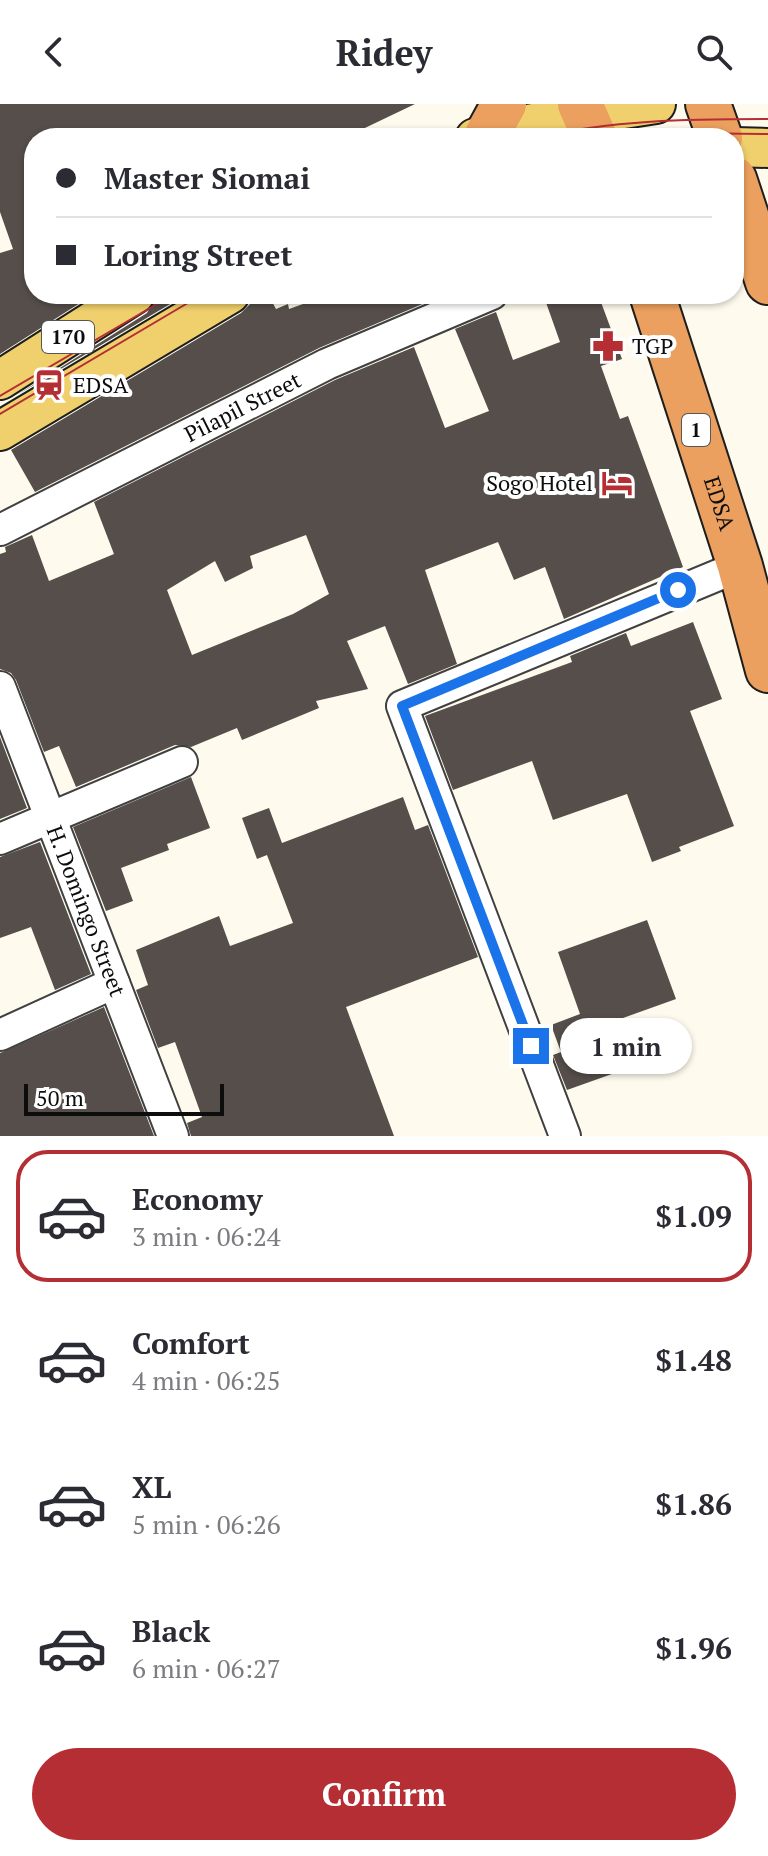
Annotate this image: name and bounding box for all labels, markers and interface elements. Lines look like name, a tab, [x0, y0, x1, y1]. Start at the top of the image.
text: Ridey	[336, 29, 432, 76]
icon: back	[32, 30, 76, 74]
icon: search	[692, 30, 736, 74]
text: Master Siomai	[104, 158, 310, 198]
text: Loring Street	[104, 235, 292, 275]
road number: 170	[42, 321, 94, 353]
pharmacy icon: TGP	[591, 329, 625, 363]
place label: TGP	[632, 331, 673, 360]
street label: Pilapil Street	[179, 365, 306, 448]
station icon: EDSA	[32, 368, 66, 402]
place label: EDSA	[73, 370, 129, 399]
road number: 1	[682, 414, 710, 446]
hotel icon: Sogo Hotel	[600, 466, 634, 500]
place label: Sogo Hotel	[486, 468, 593, 497]
street label: EDSA	[698, 472, 743, 535]
route start	[660, 572, 696, 608]
street label: H. Domingo Street	[41, 821, 133, 1000]
callout: 1 min	[559, 1018, 691, 1074]
route end	[513, 1028, 549, 1064]
text: 1 min	[590, 1029, 662, 1063]
scale bar	[24, 1080, 224, 1116]
text: 50 m	[36, 1083, 84, 1112]
text: Economy	[132, 1179, 263, 1219]
icon: car	[36, 1180, 108, 1252]
text: $1.09	[655, 1196, 732, 1236]
text: 3 min · 06:24	[132, 1219, 281, 1253]
text: Comfort	[132, 1323, 250, 1363]
icon: car	[36, 1324, 108, 1396]
text: $1.48	[655, 1340, 732, 1380]
text: 4 min · 06:25	[132, 1363, 281, 1397]
text: XL	[132, 1467, 171, 1507]
icon: car	[36, 1468, 108, 1540]
text: $1.86	[655, 1484, 732, 1524]
text: 5 min · 06:26	[132, 1507, 281, 1541]
text: Black	[132, 1611, 210, 1651]
icon: car	[36, 1612, 108, 1684]
text: $1.96	[655, 1628, 732, 1668]
text: 6 min · 06:27	[132, 1651, 281, 1685]
button: Confirm	[32, 1748, 736, 1840]

